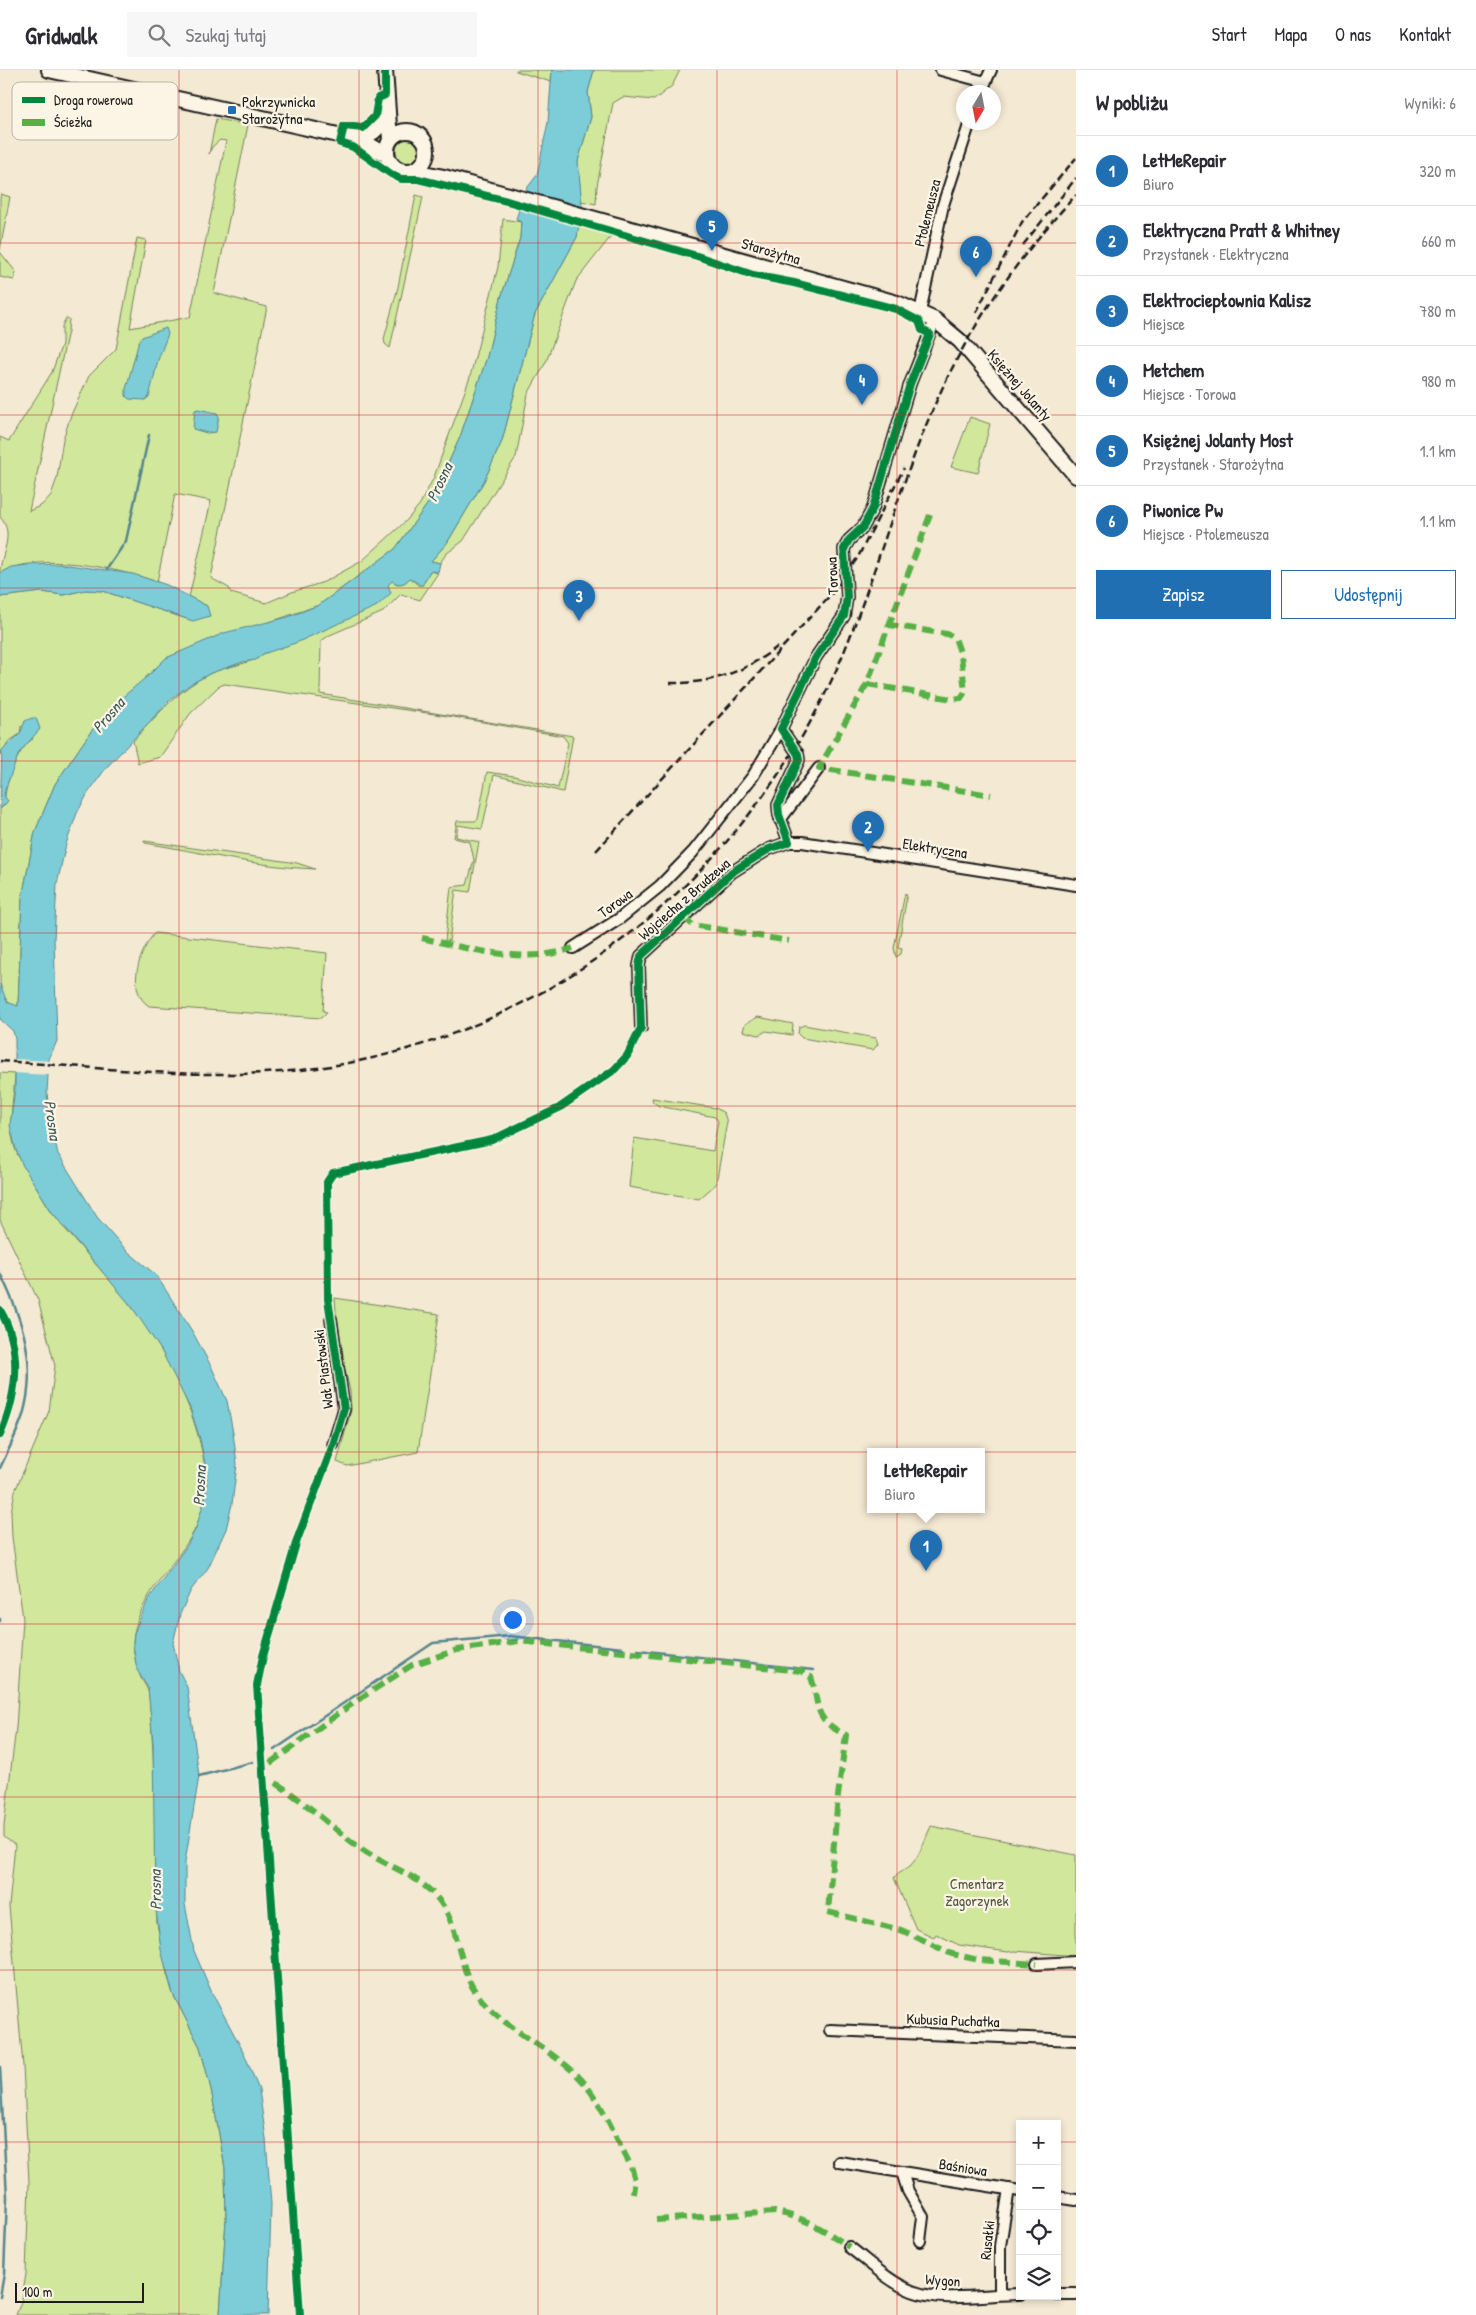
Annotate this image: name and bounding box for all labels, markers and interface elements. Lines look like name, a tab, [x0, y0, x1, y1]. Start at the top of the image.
search box	[127, 12, 477, 57]
text: Gridwalk	[25, 19, 97, 51]
icon: search	[145, 21, 173, 49]
text: Szukaj tutaj	[185, 22, 267, 48]
text: Start	[1212, 22, 1246, 47]
text: Mapa	[1274, 22, 1307, 47]
text: O nas	[1335, 22, 1371, 47]
text: Kontakt	[1399, 22, 1451, 47]
legend	[12, 82, 178, 140]
north arrow	[956, 85, 1001, 130]
text: W pobliżu	[1096, 88, 1168, 117]
text: Droga rowerowa	[54, 90, 133, 110]
place label: Pokrzywnicka Starożytna	[242, 91, 315, 129]
text: Wyniki: 6	[1405, 92, 1456, 114]
marker: Pokrzywnicka Starożytna	[226, 104, 238, 116]
text: Ścieżka	[54, 112, 92, 131]
text: LetMeRepair	[1143, 147, 1226, 173]
text: 1	[1109, 160, 1115, 182]
text: 320 m	[1420, 160, 1456, 182]
text: Biuro	[1143, 173, 1174, 195]
street label: Ptolemeusza	[909, 177, 946, 249]
pin: 5	[696, 210, 728, 251]
text: Elektryczna Pratt & Whitney	[1143, 217, 1340, 243]
text: 2	[1108, 230, 1116, 252]
text: 660 m	[1422, 230, 1456, 252]
street label: Starożytna	[739, 233, 803, 269]
pin: 6	[960, 236, 992, 277]
text: Przystanek · Elektryczna	[1143, 243, 1289, 265]
text: Elektrociepłownia Kalisz	[1143, 287, 1311, 313]
text: 3	[1108, 300, 1116, 322]
text: 780 m	[1419, 300, 1456, 322]
text: Miejsce	[1143, 313, 1185, 335]
street label: Księżnej Jolanty	[983, 345, 1057, 425]
text: Metchem	[1143, 357, 1204, 383]
pin: 4	[846, 364, 878, 405]
text: 4	[1109, 370, 1115, 392]
text: 980 m	[1421, 370, 1456, 392]
text: Miejsce · Torowa	[1143, 383, 1236, 405]
text: Księżnej Jolanty Most	[1143, 427, 1293, 453]
text: 5	[1109, 440, 1115, 462]
text: 1.1 km	[1420, 440, 1456, 462]
text: Przystanek · Starożytna	[1143, 453, 1284, 475]
water label: Prosna	[421, 458, 458, 505]
text: Piwonice Pw	[1143, 497, 1223, 523]
text: 6	[1109, 510, 1115, 532]
text: 1.1 km	[1420, 510, 1456, 532]
text: Miejsce · Ptolemeusza	[1143, 523, 1269, 545]
street label: Torowa	[821, 557, 843, 595]
button: Zapisz	[1096, 570, 1271, 619]
button: Udostępnij	[1281, 570, 1456, 619]
pin: 3	[563, 580, 595, 621]
water label: Prosna	[87, 691, 131, 737]
pin: 2	[852, 811, 884, 852]
street label: Elektryczna	[901, 833, 969, 863]
street label: Wojciecha z Brudzewa	[633, 853, 735, 945]
street label: Torowa	[594, 883, 637, 923]
water label: Prosna	[39, 1099, 67, 1143]
street label: Wał Piastowski	[308, 1328, 338, 1410]
popup	[867, 1448, 985, 1513]
text: LetMeRepair	[884, 1457, 968, 1483]
water label: Prosna	[187, 1464, 211, 1507]
text: Biuro	[884, 1483, 915, 1505]
pin: 1	[910, 1530, 942, 1571]
your location	[500, 1607, 526, 1633]
water label: Prosna	[144, 1868, 166, 1910]
park label: Cmentarz Zagorzynek	[945, 1873, 1009, 1911]
street label: Kubusia Puchatka	[906, 2008, 1000, 2032]
map controls	[1016, 2120, 1061, 2300]
button: +	[1016, 2120, 1061, 2165]
street label: Baśniowa	[938, 2153, 989, 2181]
button: −	[1016, 2165, 1061, 2210]
button: locate	[1016, 2210, 1061, 2255]
street label: Rusałki	[974, 2219, 1000, 2261]
button: layers	[1016, 2255, 1061, 2300]
street label: Wygon	[925, 2268, 961, 2292]
scale bar	[15, 2280, 144, 2303]
text: 100 m	[22, 2282, 52, 2301]

